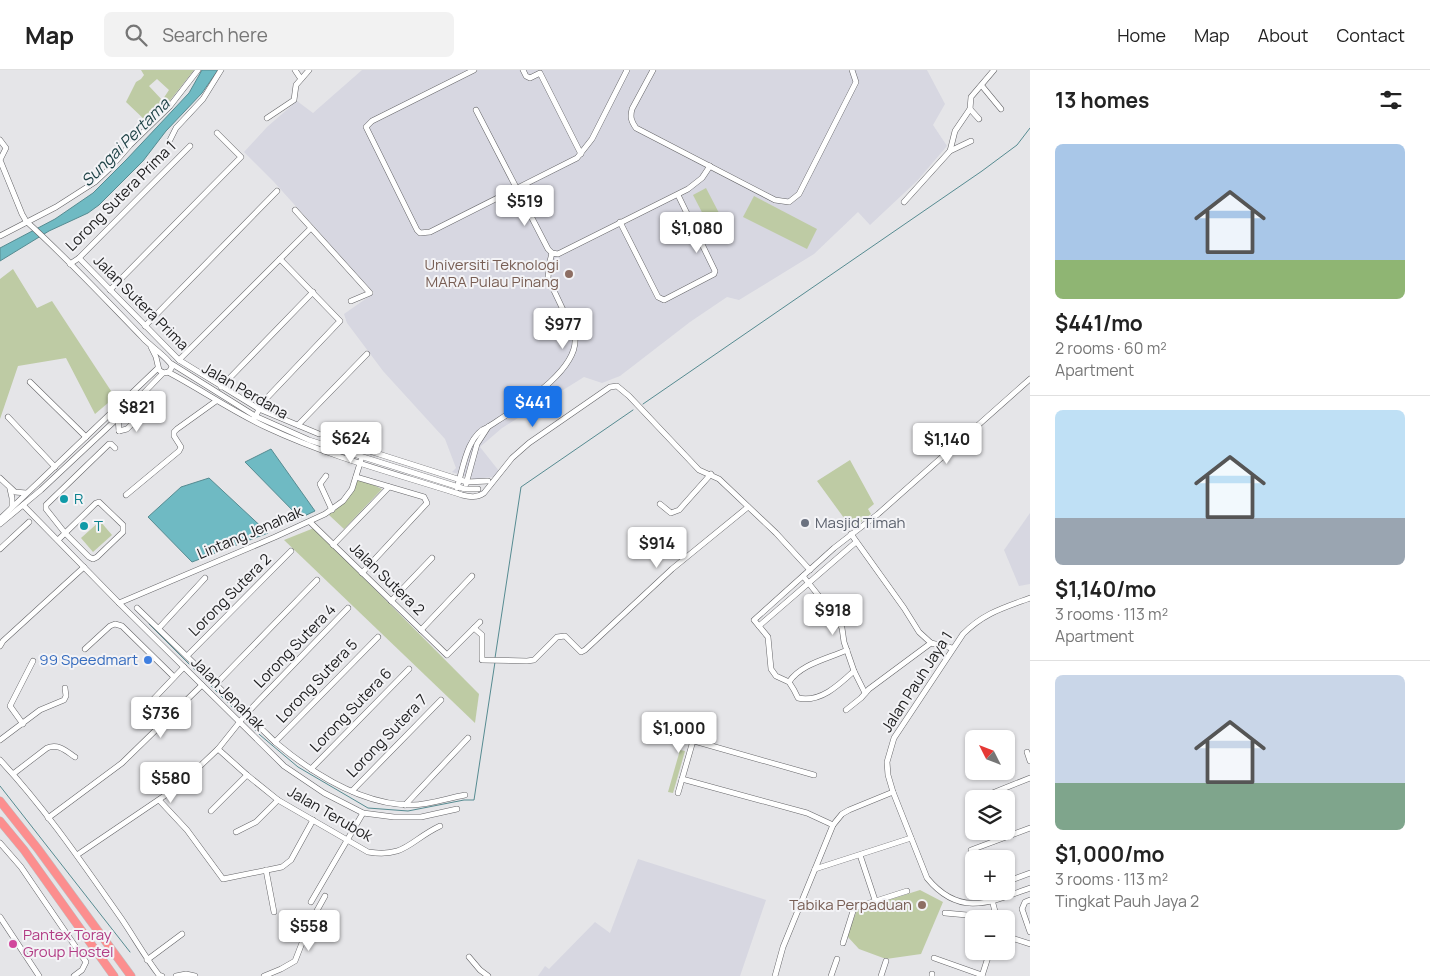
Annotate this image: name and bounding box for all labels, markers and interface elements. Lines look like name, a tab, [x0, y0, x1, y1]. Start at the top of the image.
search box	[104, 12, 454, 57]
text: Map	[25, 18, 74, 51]
icon: search	[122, 21, 150, 49]
text: Search here	[162, 22, 268, 48]
text: Home	[1117, 23, 1166, 47]
text: Map	[1194, 23, 1230, 47]
text: About	[1258, 23, 1308, 47]
text: Contact	[1336, 23, 1405, 47]
text: 13 homes	[1055, 86, 1149, 114]
icon: filters	[1377, 86, 1405, 114]
water label: Sungai Pertama	[76, 92, 175, 191]
street label: Lorong Sutera Prima 1	[61, 136, 181, 256]
icon: home	[1185, 177, 1275, 267]
pin: $519	[495, 184, 555, 227]
text: $519	[507, 190, 543, 212]
pin: $1,080	[656, 212, 738, 254]
text: $1,080	[671, 217, 723, 239]
street label: Jalan Sutera Prima	[89, 250, 194, 355]
place label: Universiti Teknologi MARA Pulau Pinang	[425, 254, 559, 292]
marker: Universiti Teknologi MARA Pulau Pinang	[563, 268, 575, 280]
pin: $977	[533, 308, 593, 350]
text: $441/mo	[1055, 309, 1143, 337]
text: $977	[544, 313, 582, 335]
text: 2 rooms · 60 m²	[1055, 337, 1167, 359]
street label: Jalan Perdana	[198, 357, 292, 424]
text: Apartment	[1055, 359, 1134, 381]
pin: $441	[503, 386, 563, 428]
pin: $821	[107, 390, 167, 433]
text: $441	[515, 391, 551, 413]
text: $821	[119, 396, 155, 418]
pin: $624	[321, 422, 381, 464]
pin: $1,140	[906, 422, 988, 465]
text: $624	[332, 427, 370, 449]
text: $1,140	[924, 428, 970, 450]
icon: home	[1185, 442, 1275, 532]
place label: R	[74, 488, 83, 509]
marker: R	[58, 493, 70, 505]
street label: Lintang Jenahak	[194, 501, 306, 564]
place label: Masjid Timah	[815, 512, 905, 533]
place label: T	[94, 515, 103, 536]
marker: Masjid Timah	[799, 517, 811, 529]
marker: T	[78, 520, 90, 532]
pin: $914	[627, 526, 687, 569]
text: $914	[639, 532, 675, 554]
street label: Jalan Sutera 2	[345, 538, 429, 620]
street label: Lorong Sutera 2	[184, 549, 276, 641]
text: $1,140/mo	[1055, 575, 1156, 603]
pin: $918	[803, 594, 863, 636]
street label: Lorong Sutera 4	[249, 599, 340, 692]
text: $918	[815, 599, 851, 621]
text: 3 rooms · 113 m²	[1055, 603, 1168, 625]
text: Apartment	[1055, 625, 1134, 647]
street label: Jalan Pauh Jaya 1	[876, 627, 957, 736]
street label: Lorong Sutera 5	[271, 634, 362, 727]
place label: 99 Speedmart	[39, 649, 138, 670]
street label: Jalan Jenahak	[187, 652, 270, 736]
marker: 99 Speedmart	[142, 654, 154, 666]
street label: Lorong Sutera 6	[305, 663, 396, 756]
street label: Lorong Sutera 7	[342, 689, 432, 782]
pin: $736	[131, 696, 191, 739]
text: $736	[142, 702, 180, 724]
icon: home	[1185, 707, 1275, 797]
pin: $1,000	[638, 712, 720, 754]
text: $1,000	[653, 717, 705, 739]
north arrow	[965, 730, 1015, 780]
map controls	[965, 730, 1015, 960]
pin: $580	[141, 762, 201, 804]
text: $580	[151, 767, 191, 789]
street label: Jalan Terubok	[284, 781, 377, 847]
button: layers	[965, 790, 1015, 840]
text: $1,000/mo	[1055, 840, 1165, 868]
button: +	[965, 850, 1015, 900]
text: 3 rooms · 113 m²	[1055, 868, 1168, 890]
text: Tingkat Pauh Jaya 2	[1055, 890, 1199, 912]
place label: Tabika Perpaduan	[789, 894, 912, 915]
marker: Tabika Perpaduan	[916, 899, 928, 911]
pin: $558	[279, 910, 339, 952]
button: −	[965, 910, 1015, 960]
text: $558	[290, 915, 328, 937]
place label: Pantex Toray Group Hostel	[23, 924, 113, 962]
marker: Pantex Toray Group Hostel	[7, 938, 19, 950]

